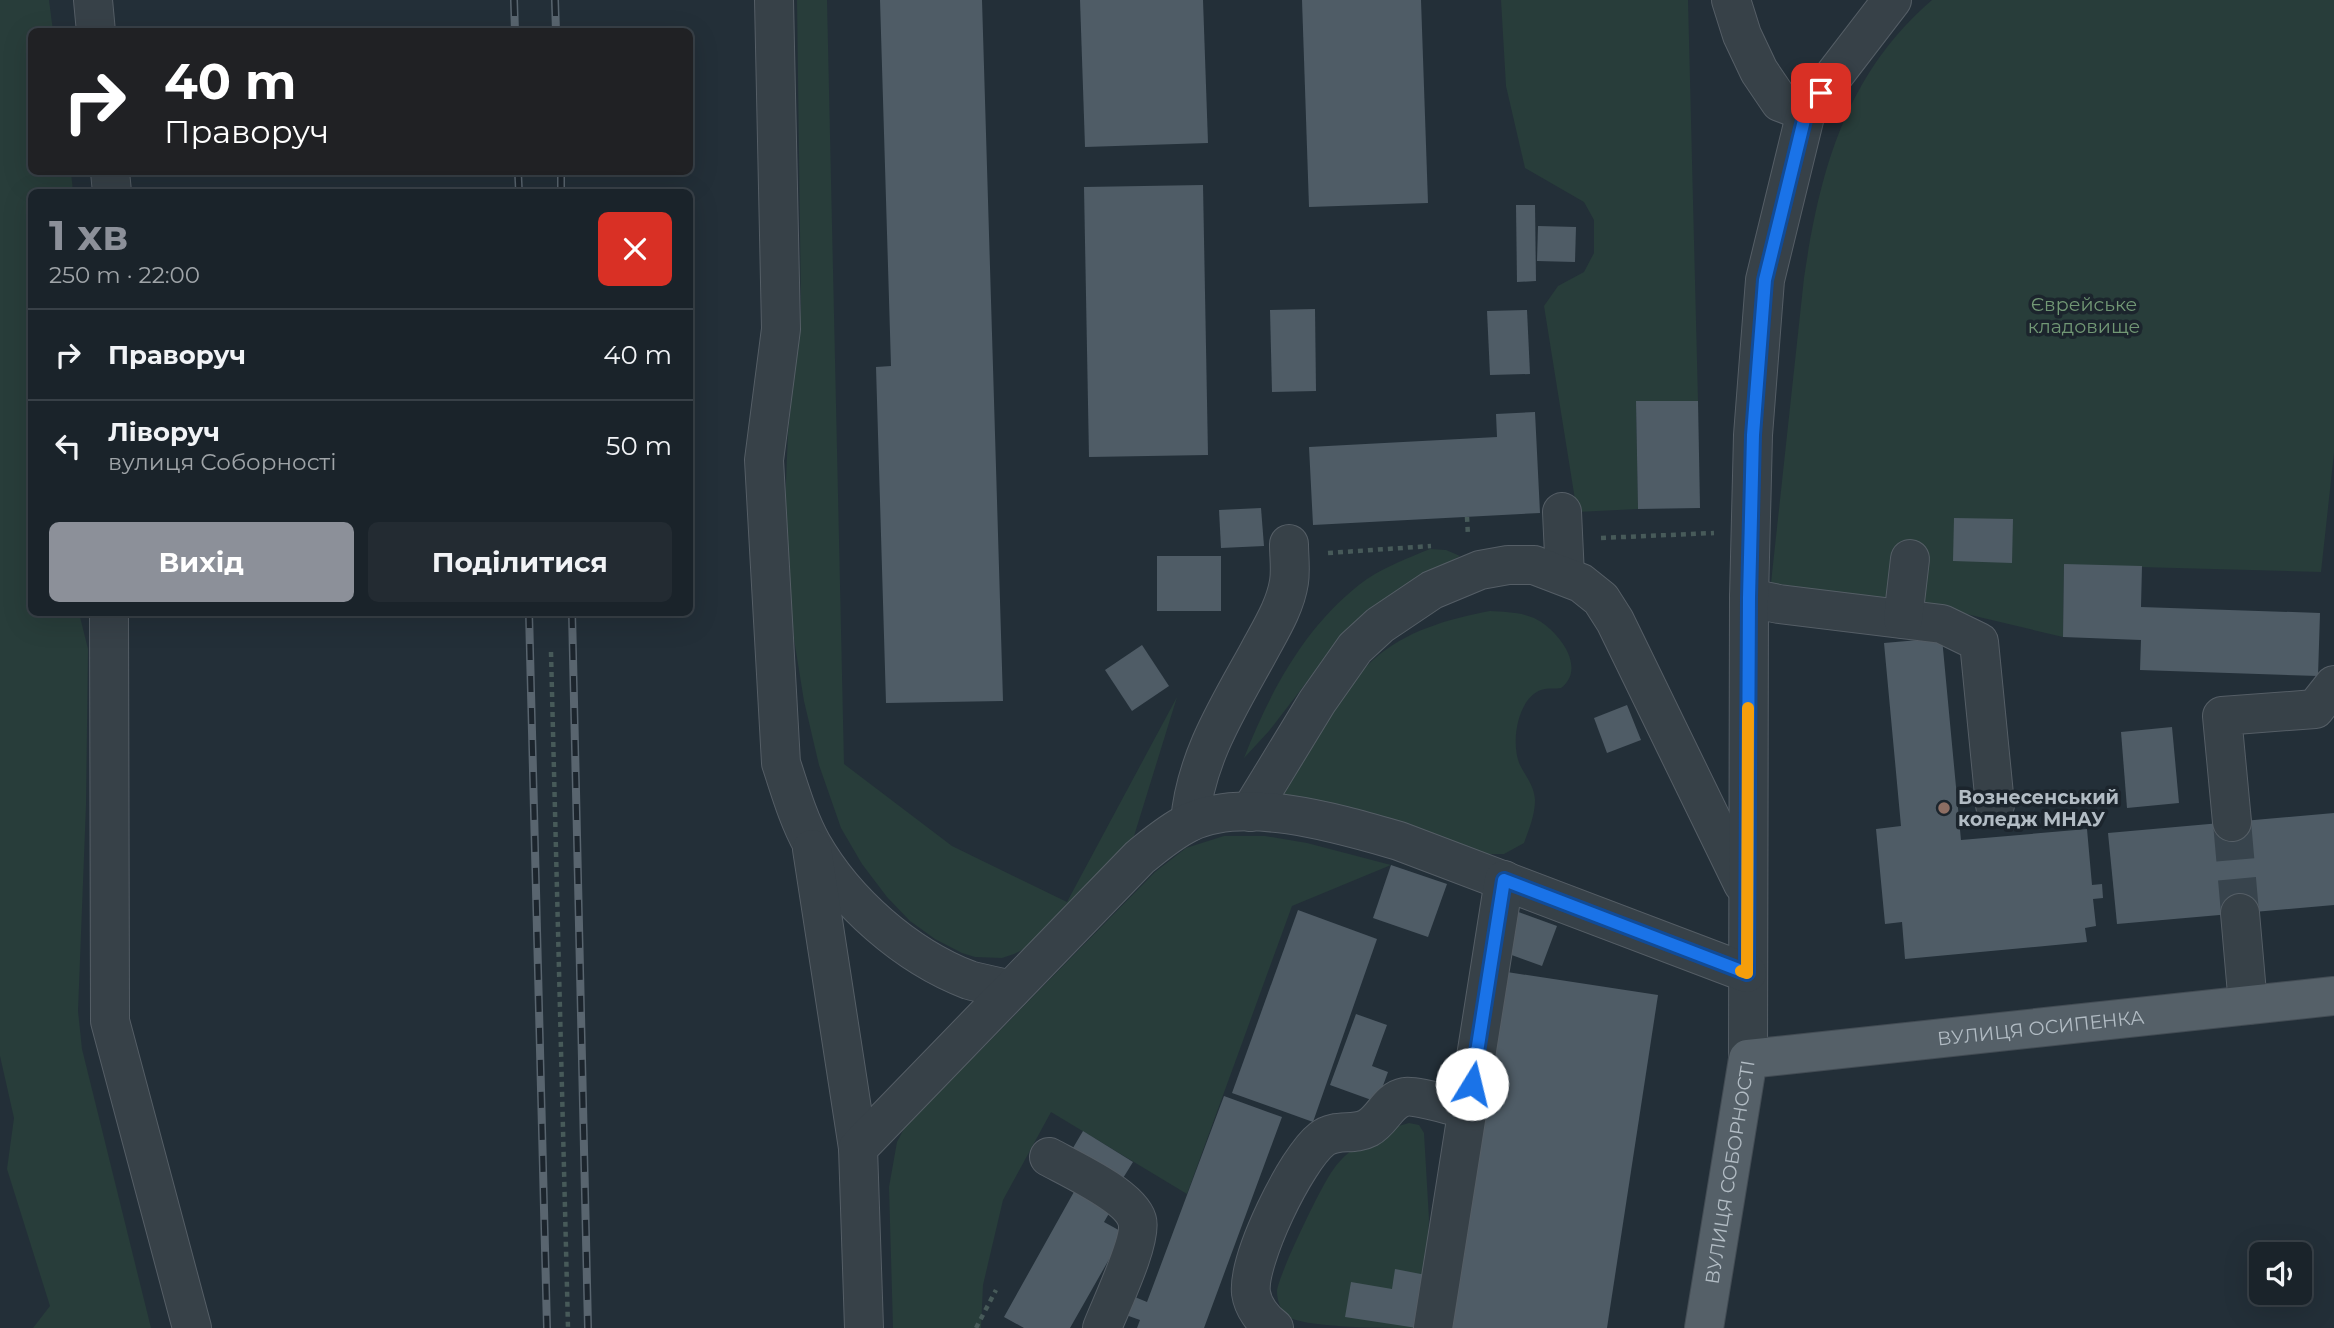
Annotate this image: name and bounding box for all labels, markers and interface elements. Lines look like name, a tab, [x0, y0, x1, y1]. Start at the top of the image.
text: 40 m	[164, 52, 296, 111]
icon: right	[49, 56, 140, 147]
pin	[1791, 63, 1851, 123]
icon: arrive	[1802, 74, 1840, 112]
text: Праворуч	[164, 112, 329, 151]
text: 1 хв	[49, 209, 128, 261]
button: close	[598, 212, 672, 286]
text: 250 m · 22:00	[49, 261, 200, 289]
park label: Єврейське кладовище	[2028, 293, 2140, 338]
icon: right	[49, 336, 87, 374]
text: Праворуч	[108, 339, 246, 371]
text: 40 m	[603, 339, 672, 371]
text: Ліворуч	[108, 416, 220, 448]
icon: left	[49, 427, 87, 465]
text: 50 m	[606, 430, 672, 462]
text: вулиця Соборності	[108, 448, 337, 476]
button: Вихід	[49, 522, 354, 602]
button: Поділитися	[368, 522, 672, 602]
place label: Вознесенський коледж МНАУ	[1958, 786, 2119, 831]
marker: Вознесенський коледж МНАУ	[1936, 800, 1952, 816]
street label: ВУЛИЦЯ ОСИПЕНКА	[1936, 1005, 2145, 1050]
position arrow	[1435, 1047, 1509, 1121]
street label: ВУЛИЦЯ СОБОРНОСТІ	[1700, 1059, 1759, 1286]
map controls	[2249, 1242, 2312, 1305]
button: sound	[2249, 1242, 2312, 1305]

